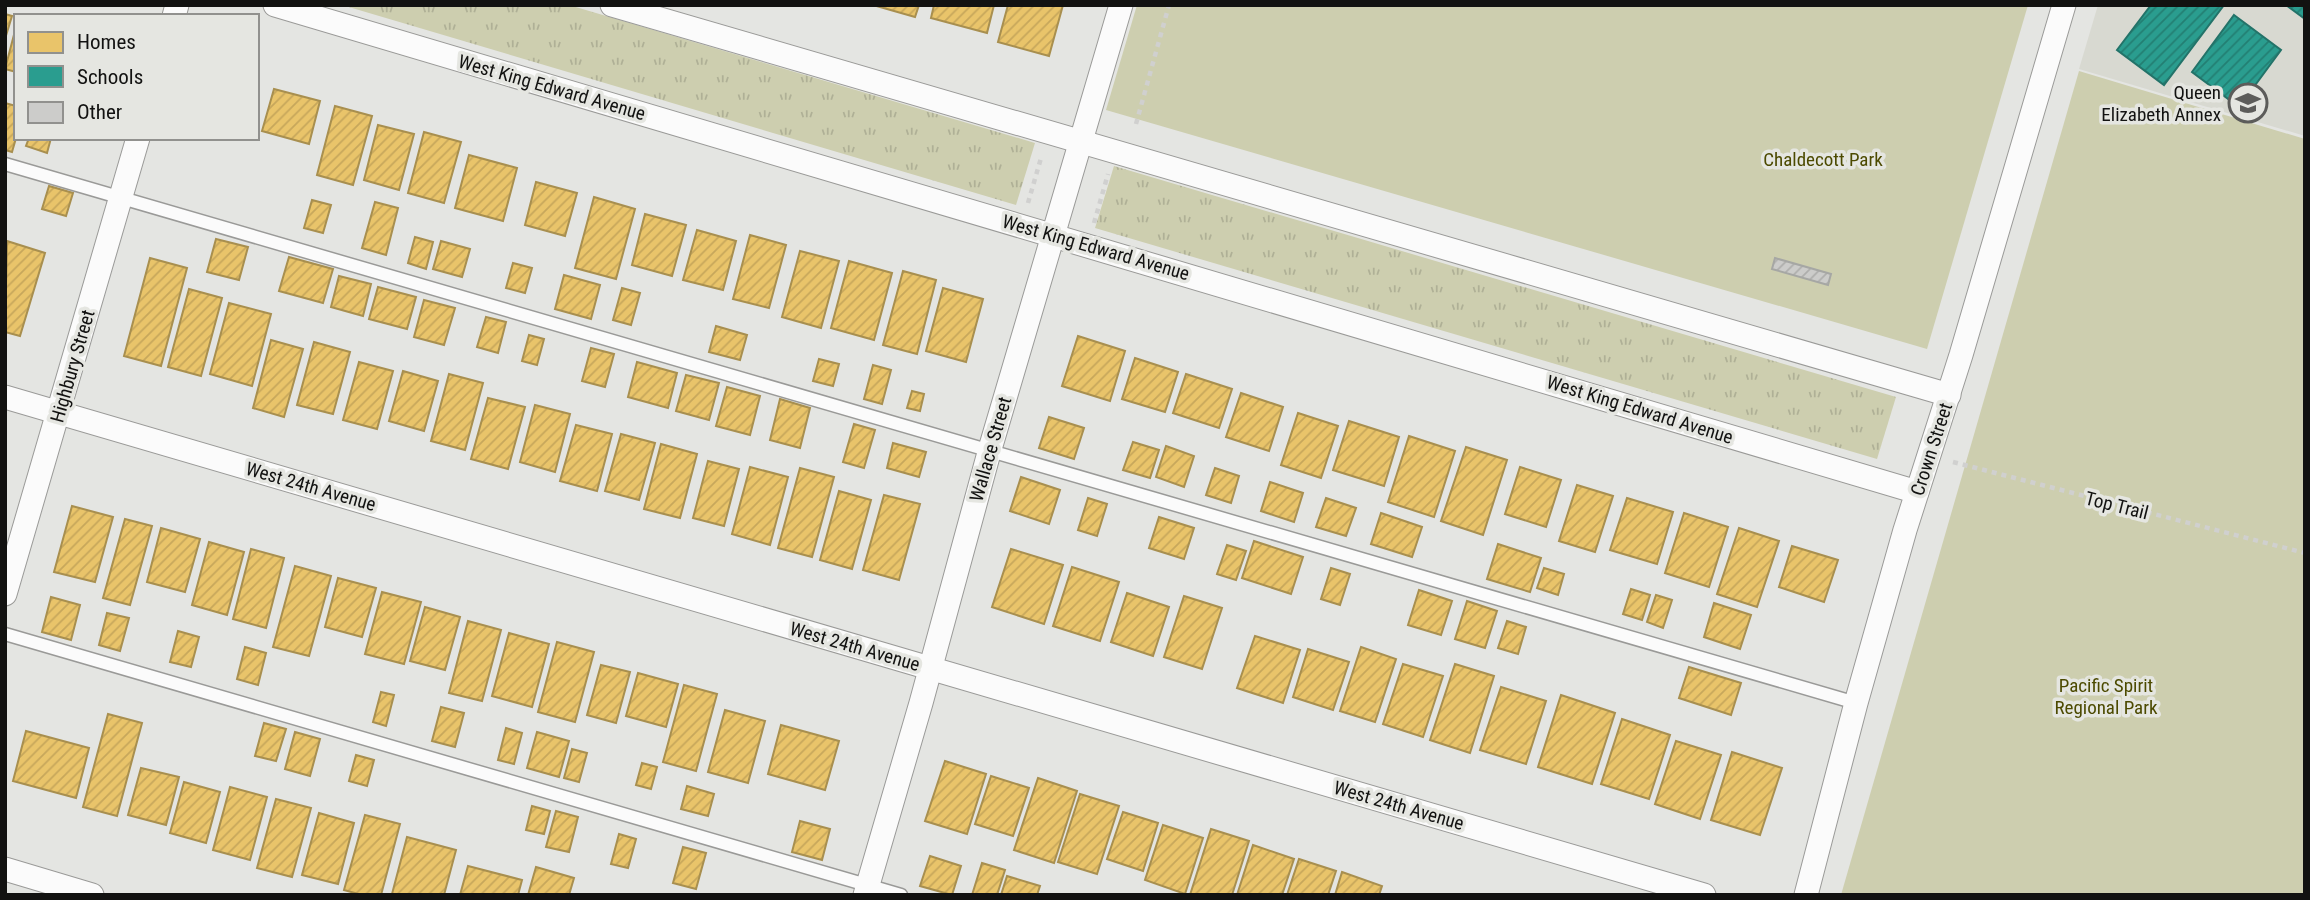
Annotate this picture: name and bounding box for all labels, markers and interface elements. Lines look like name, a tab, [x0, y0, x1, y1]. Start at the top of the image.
legend	[14, 14, 259, 140]
text: Homes	[77, 30, 136, 54]
street label: West King Edward Avenue	[456, 50, 648, 125]
text: Schools	[77, 65, 143, 89]
place label: Queen Elizabeth Annex	[2101, 81, 2221, 126]
school or university icon: Queen Elizabeth Annex	[2227, 82, 2269, 124]
text: Other	[77, 100, 122, 124]
park label: Chaldecott Park	[1763, 148, 1883, 171]
street label: West King Edward Avenue	[1000, 210, 1192, 285]
street label: Highbury Street	[45, 307, 100, 425]
street label: West King Edward Avenue	[1544, 370, 1736, 449]
street label: Wallace Street	[965, 394, 1016, 504]
street label: Crown Street	[1906, 400, 1957, 499]
street label: West 24th Avenue	[243, 457, 379, 516]
street label: Top Trail	[2083, 487, 2151, 524]
street label: West 24th Avenue	[787, 617, 923, 676]
park label: Pacific Spirit Regional Park	[2054, 674, 2158, 719]
street label: West 24th Avenue	[1331, 776, 1467, 835]

